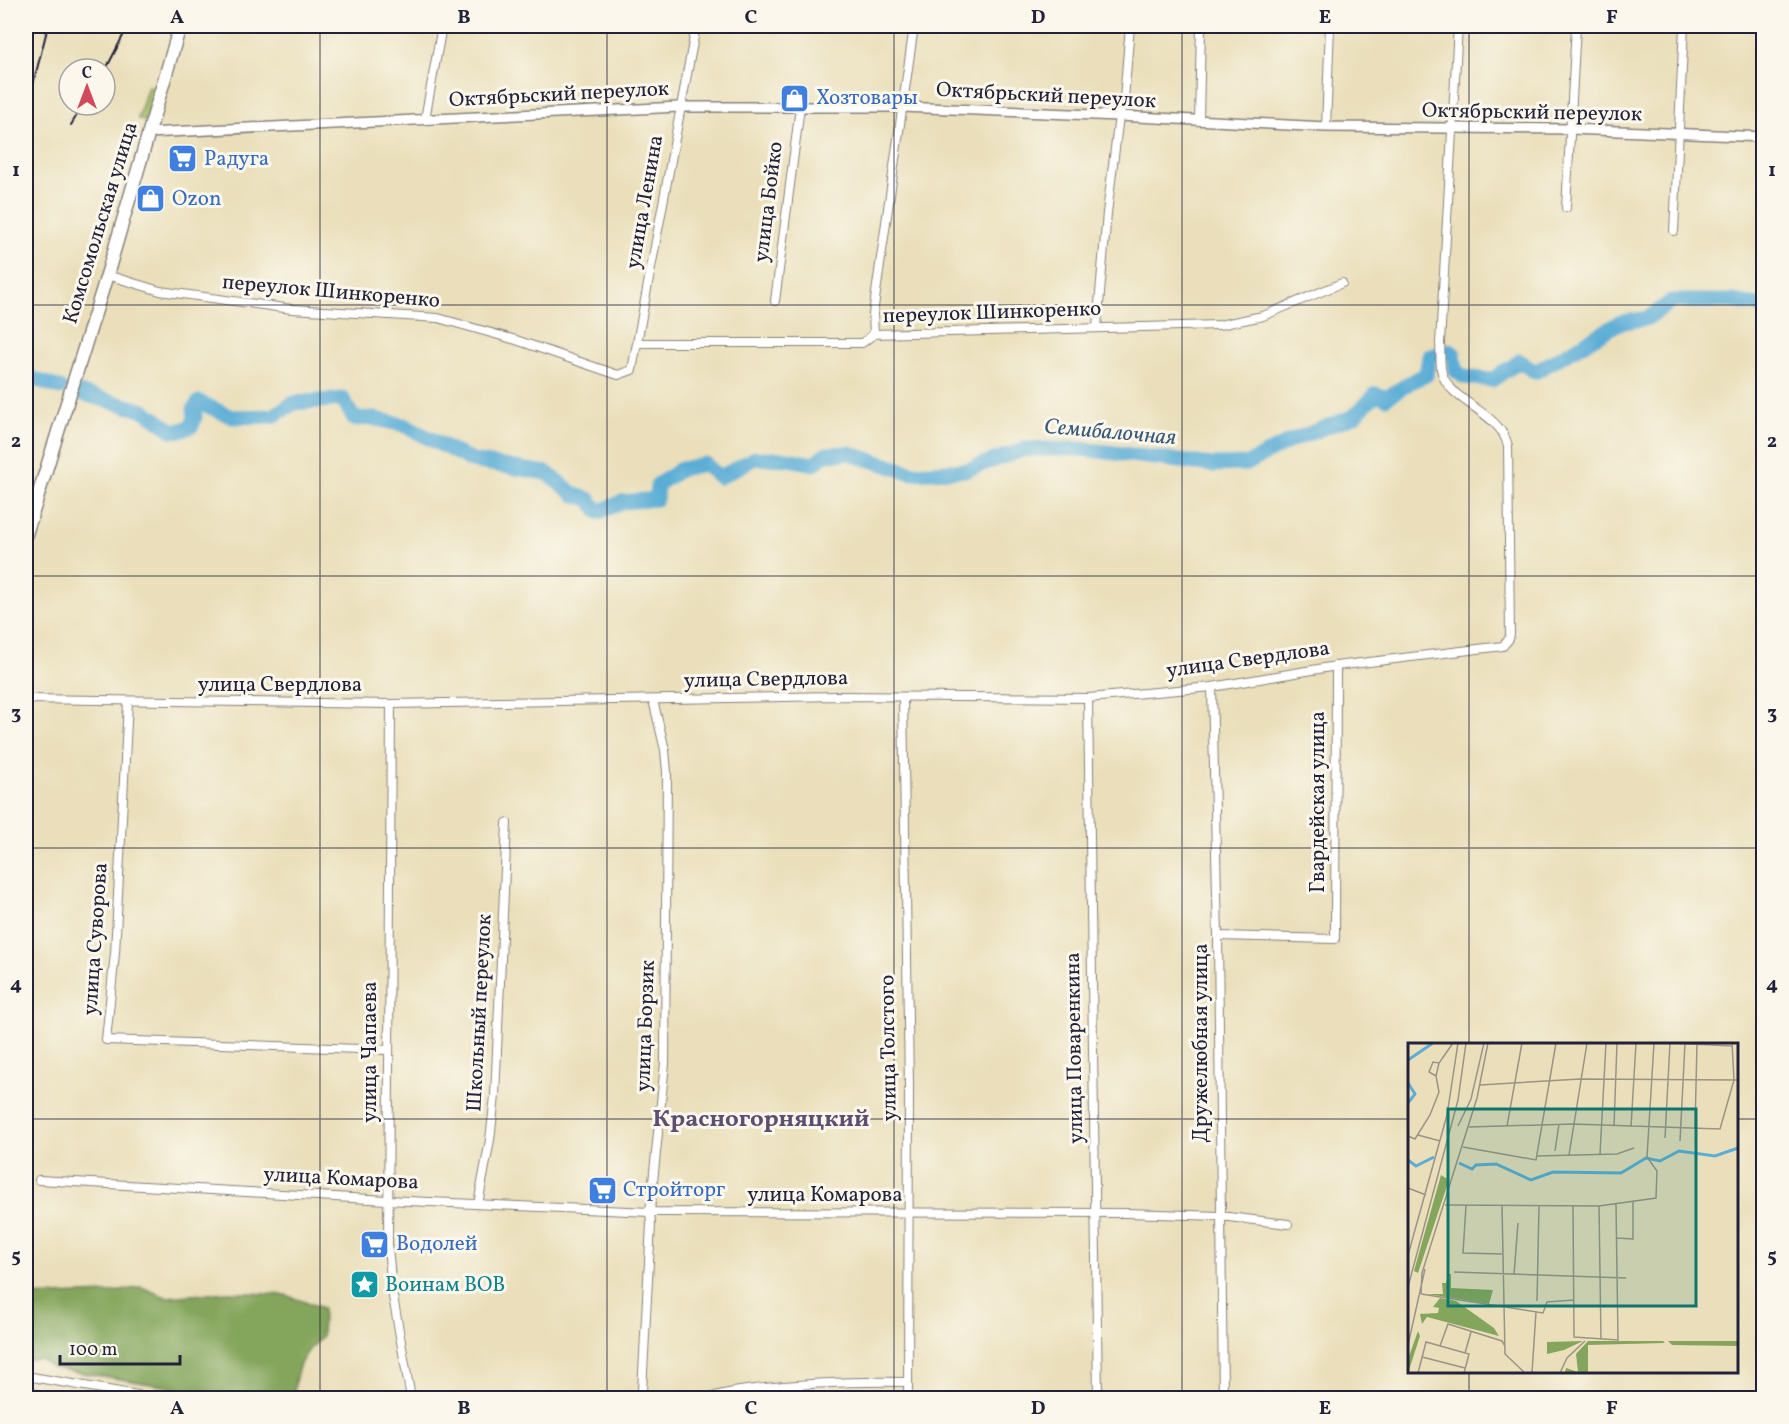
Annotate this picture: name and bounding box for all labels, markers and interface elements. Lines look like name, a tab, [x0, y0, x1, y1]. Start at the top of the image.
text: A	[170, 4, 184, 32]
text: B	[457, 4, 471, 32]
text: C	[745, 4, 758, 32]
text: D	[1031, 4, 1045, 32]
text: E	[1319, 4, 1331, 32]
text: F	[1606, 4, 1618, 32]
north arrow	[57, 57, 117, 117]
text: С	[82, 63, 92, 85]
street label: Октябрьский переулок	[448, 75, 670, 115]
street label: Октябрьский переулок	[935, 76, 1157, 116]
shop icon: Хозтовары	[779, 82, 811, 114]
place label: Хозтовары	[816, 84, 918, 113]
street label: Октябрьский переулок	[1422, 97, 1642, 129]
street label: Комсомольская улица	[56, 118, 146, 328]
street label: улица Ленина	[619, 133, 671, 271]
street label: улица Бойко	[747, 140, 791, 264]
supermarket icon: Радуга	[167, 143, 199, 175]
place label: Радуга	[204, 145, 269, 174]
text: 1	[12, 157, 20, 185]
text: 1	[1768, 157, 1776, 185]
shop icon: Ozon	[135, 183, 167, 215]
place label: Ozon	[172, 185, 222, 214]
street label: переулок Шинкоренко	[221, 268, 441, 316]
street label: переулок Шинкоренко	[882, 295, 1102, 331]
water label: Семибалочная	[1043, 412, 1177, 454]
text: 2	[11, 428, 21, 456]
text: 2	[1767, 428, 1777, 456]
street label: улица Свердлова	[1164, 634, 1332, 686]
street label: улица Свердлова	[683, 664, 849, 696]
street label: улица Свердлова	[198, 671, 362, 700]
text: 3	[11, 700, 21, 728]
text: 3	[1767, 700, 1777, 728]
street label: Гвардейская улица	[1304, 711, 1333, 893]
street label: улица Суворова	[76, 862, 116, 1016]
street label: Школьный переулок	[460, 913, 500, 1113]
street label: Дружелюбная улица	[1187, 943, 1216, 1143]
street label: улица Поваренкина	[1059, 952, 1091, 1144]
street label: улица Борзик	[629, 960, 663, 1092]
text: 4	[10, 971, 22, 999]
text: 4	[1766, 971, 1778, 999]
street label: улица Толстого	[873, 974, 905, 1122]
street label: улица Чапаева	[356, 981, 385, 1123]
inset map	[1408, 1043, 1738, 1373]
district label: Красногорняцкий	[653, 1103, 869, 1137]
street label: улица Комарова	[263, 1160, 419, 1198]
supermarket icon: Стройторг	[586, 1174, 618, 1206]
place label: Стройторг	[623, 1176, 725, 1205]
street label: улица Комарова	[747, 1181, 903, 1210]
supermarket icon: Водолей	[359, 1228, 391, 1260]
place label: Водолей	[396, 1230, 478, 1259]
text: 5	[11, 1243, 21, 1271]
text: 5	[1767, 1243, 1777, 1271]
place icon: Воинам ВОВ	[348, 1269, 380, 1301]
place label: Воинам ВОВ	[385, 1271, 505, 1300]
scale bar	[60, 1328, 180, 1366]
text: 100 m	[69, 1338, 118, 1363]
text: A	[170, 1395, 184, 1423]
text: B	[457, 1395, 471, 1423]
text: C	[745, 1395, 758, 1423]
text: D	[1031, 1395, 1045, 1423]
text: E	[1319, 1395, 1331, 1423]
text: F	[1606, 1395, 1618, 1423]

